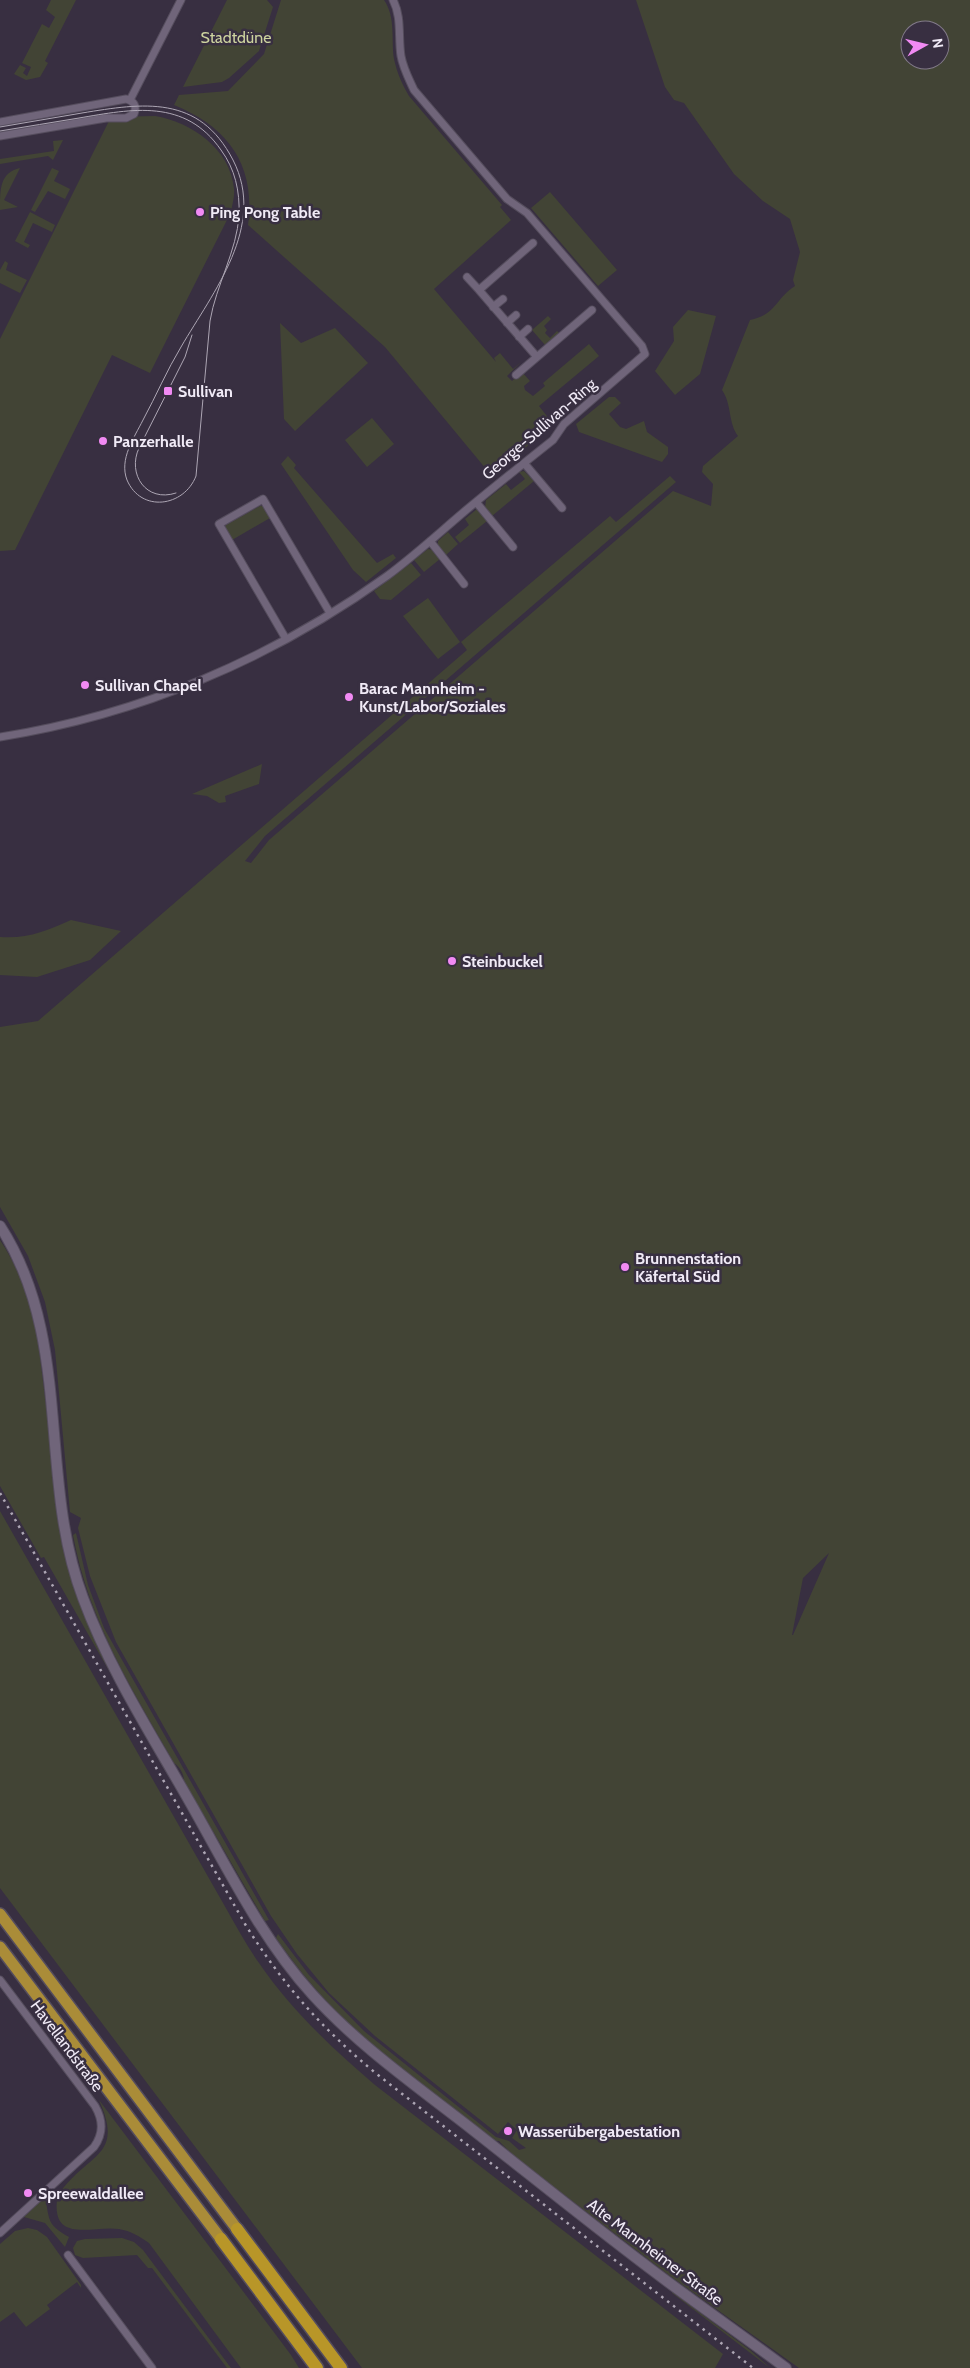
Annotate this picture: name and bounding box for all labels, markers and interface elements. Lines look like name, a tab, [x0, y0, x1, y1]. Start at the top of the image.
north arrow	[900, 20, 950, 70]
park label: Stadtdüne	[201, 28, 271, 47]
text: N	[928, 37, 947, 49]
place label: Ping Pong Table	[210, 203, 320, 222]
marker: Ping Pong Table	[194, 206, 206, 218]
street label: George-Sullivan-Ring	[478, 374, 601, 484]
place label: Sullivan	[178, 382, 233, 401]
marker: Sullivan	[162, 385, 174, 397]
place label: Panzerhalle	[113, 432, 193, 451]
marker: Panzerhalle	[97, 435, 109, 447]
place label: Sullivan Chapel	[95, 676, 202, 695]
marker: Sullivan Chapel	[79, 679, 91, 691]
place label: Barac Mannheim - Kunst/Labor/Soziales	[359, 679, 506, 716]
marker: Barac Mannheim - Kunst/Labor/Soziales	[343, 691, 355, 703]
place label: Steinbuckel	[462, 952, 543, 971]
marker: Steinbuckel	[446, 955, 458, 967]
place label: Brunnenstation Käfertal Süd	[635, 1249, 741, 1286]
marker: Brunnenstation Käfertal Süd	[619, 1261, 631, 1273]
street label: Havellandstraße	[26, 1997, 108, 2095]
place label: Wasserübergabestation	[518, 2122, 680, 2141]
marker: Wasserübergabestation	[502, 2125, 514, 2137]
place label: Spreewaldallee	[38, 2184, 144, 2203]
marker: Spreewaldallee	[22, 2187, 34, 2199]
street label: Alte Mannheimer Straße	[584, 2195, 726, 2309]

